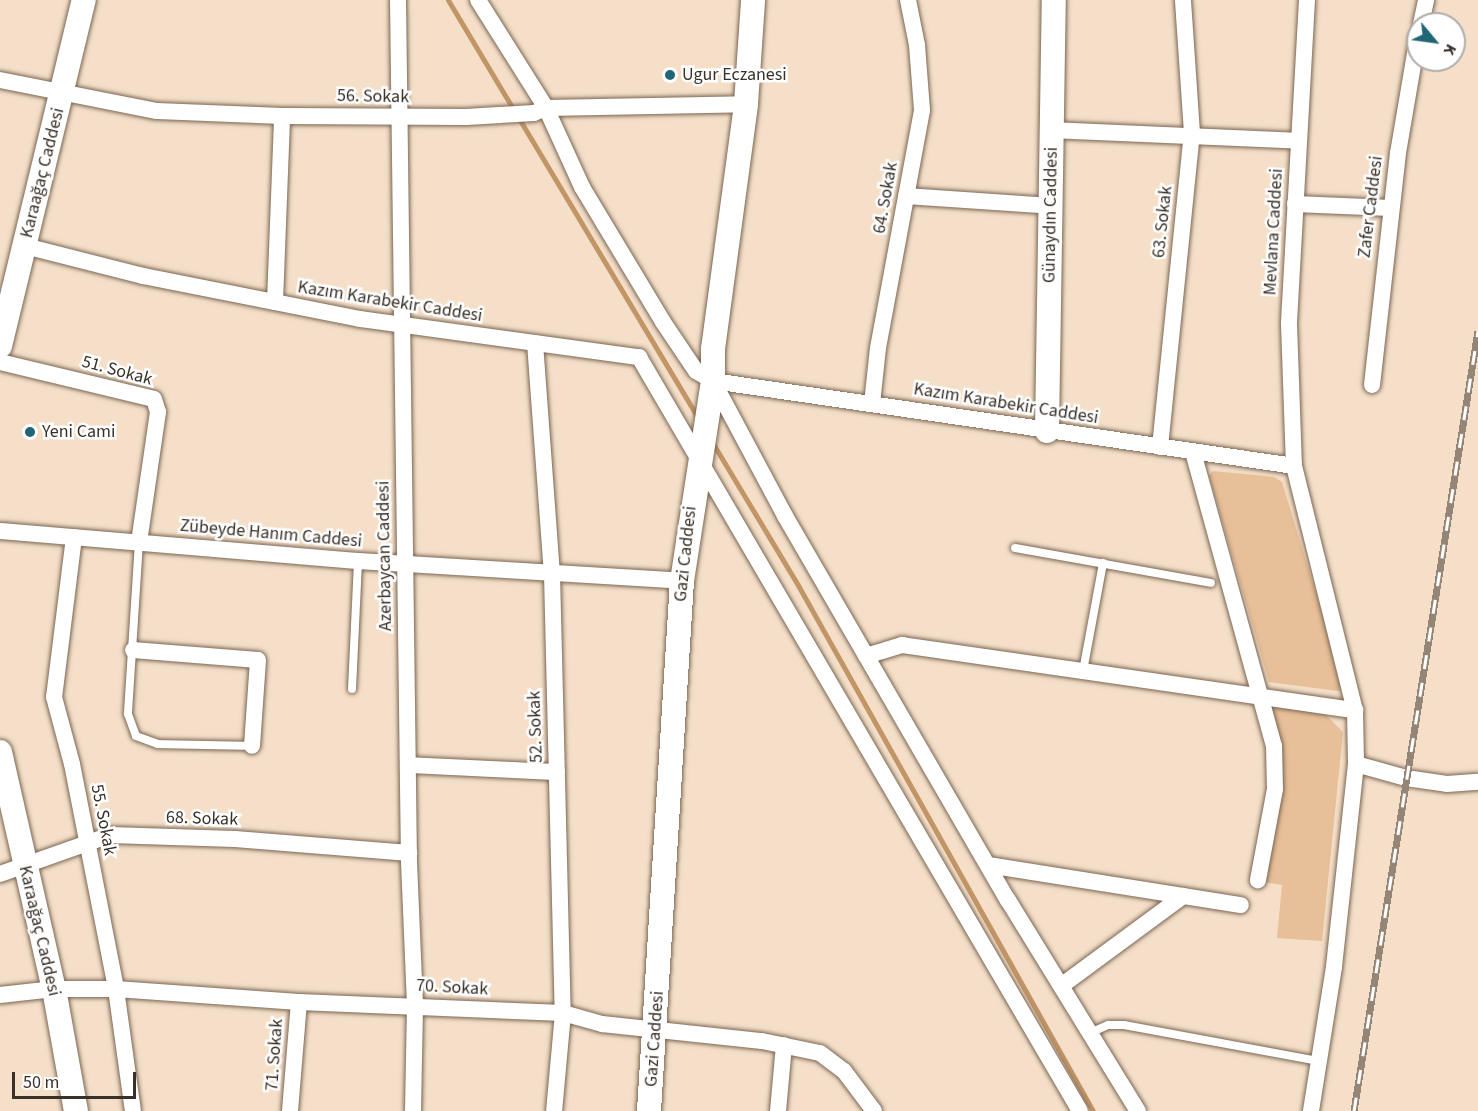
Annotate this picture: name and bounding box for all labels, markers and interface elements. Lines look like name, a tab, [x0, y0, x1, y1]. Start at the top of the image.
north arrow	[1406, 12, 1466, 72]
text: K	[1438, 40, 1462, 59]
place label: Ugur Eczanesi	[682, 64, 787, 86]
marker: Ugur Eczanesi	[663, 68, 677, 82]
street label: 56. Sokak	[337, 86, 409, 108]
street label: Karaağaç Caddesi	[16, 106, 70, 240]
street label: Günaydın Caddesi	[1039, 147, 1063, 283]
street label: Zafer Caddesi	[1354, 155, 1388, 259]
street label: 64. Sokak	[869, 161, 903, 235]
street label: Mevlana Caddesi	[1260, 168, 1288, 296]
street label: 63. Sokak	[1148, 185, 1178, 259]
street label: Kazım Karabekir Caddesi	[296, 277, 484, 327]
street label: 51. Sokak	[79, 351, 155, 391]
street label: Kazım Karabekir Caddesi	[912, 379, 1100, 429]
place label: Yeni Cami	[42, 421, 115, 443]
marker: Yeni Cami	[23, 425, 37, 439]
street label: Azerbaycan Caddesi	[373, 481, 397, 631]
street label: Gazi Caddesi	[670, 505, 702, 603]
street label: Zübeyde Hanım Caddesi	[179, 515, 363, 553]
street label: 52. Sokak	[524, 691, 548, 763]
street label: 55. Sokak	[86, 783, 120, 857]
street label: 68. Sokak	[166, 807, 238, 831]
street label: Karaağaç Caddesi	[13, 864, 65, 998]
street label: 70. Sokak	[415, 975, 489, 1001]
street label: Gazi Caddesi	[641, 990, 669, 1088]
street label: 71. Sokak	[262, 1018, 288, 1092]
scale bar	[15, 1060, 140, 1098]
text: 50 m	[23, 1070, 59, 1095]

